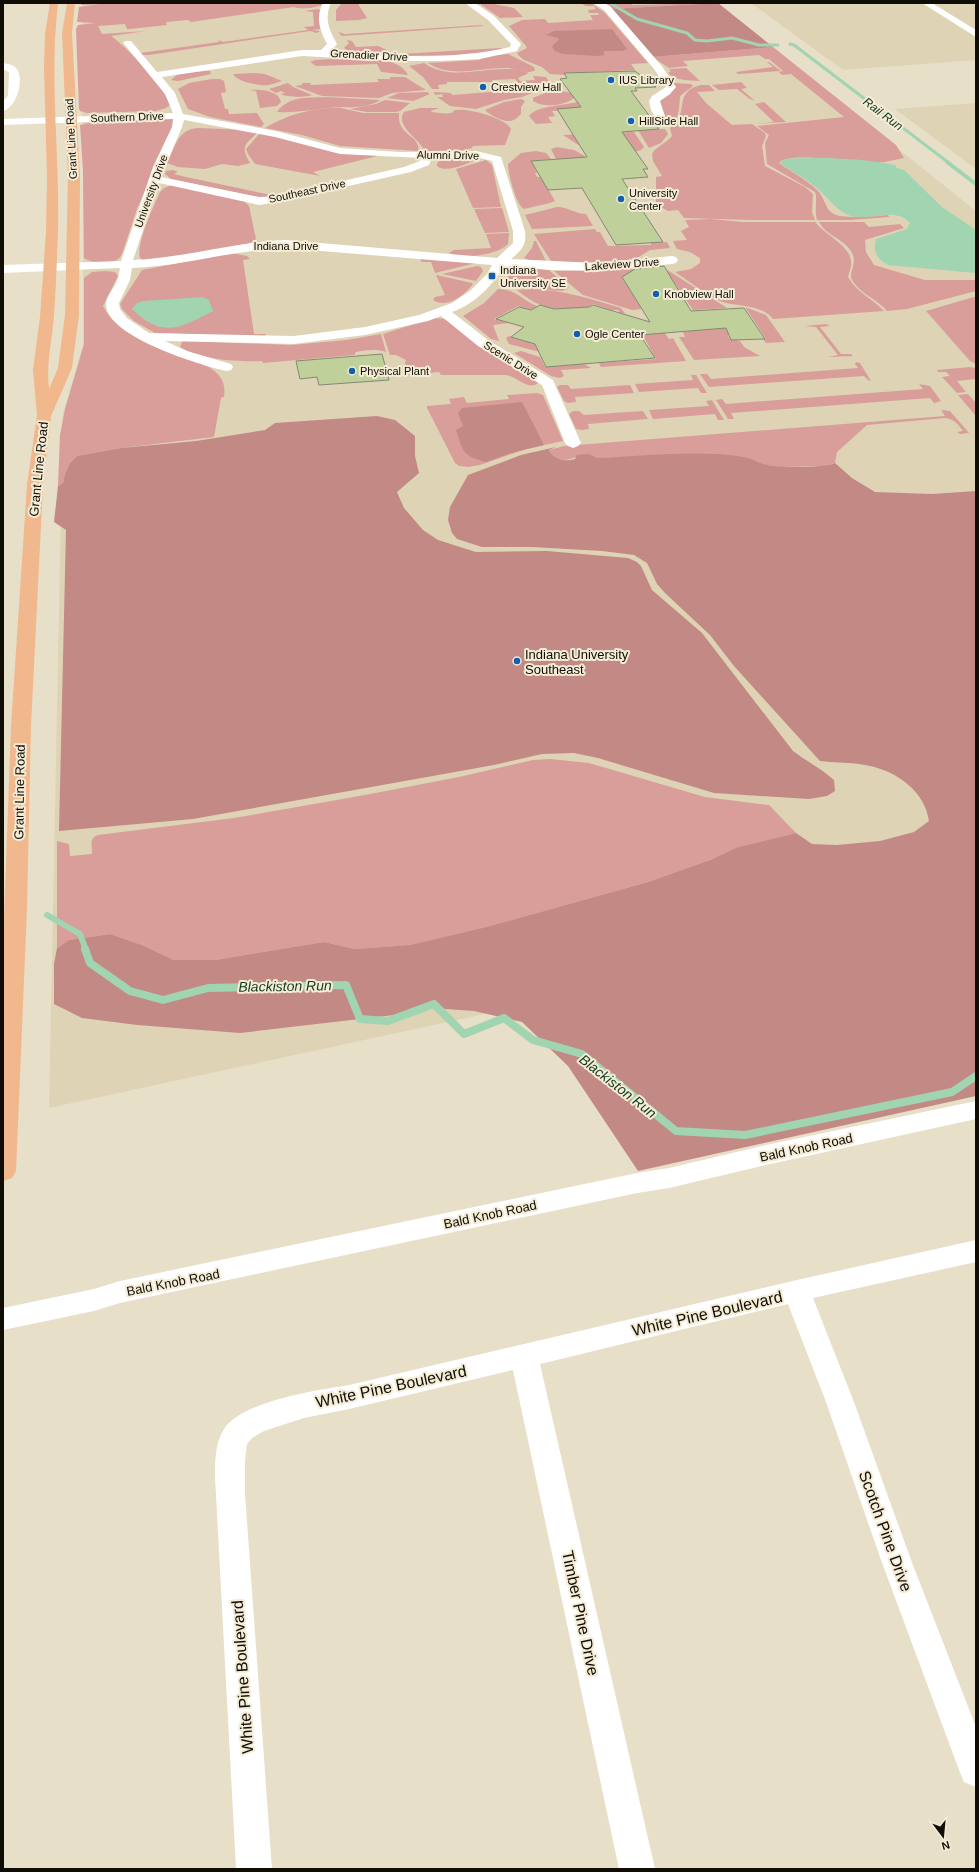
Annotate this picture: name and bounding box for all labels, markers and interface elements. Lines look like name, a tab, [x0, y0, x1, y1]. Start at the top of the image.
street label: Grenadier Drive	[330, 47, 408, 63]
place label: IUS Library	[619, 74, 675, 86]
marker: IUS Library	[606, 75, 616, 85]
place label: Crestview Hall	[491, 81, 561, 93]
marker: Crestview Hall	[478, 82, 488, 92]
water label: Rail Run	[860, 95, 906, 134]
street label: Grant Line Road	[63, 98, 79, 180]
street label: Southern Drive	[90, 110, 164, 124]
place label: HillSide Hall	[639, 115, 698, 127]
marker: HillSide Hall	[626, 116, 636, 126]
street label: Alumni Drive	[417, 148, 479, 162]
street label: University Drive	[132, 153, 170, 229]
street label: Southeast Drive	[267, 177, 347, 205]
place label: University Center	[629, 187, 678, 212]
marker: University Center	[616, 194, 626, 204]
street label: Indiana Drive	[254, 240, 318, 252]
street label: Lakeview Drive	[584, 255, 660, 273]
place label: Indiana University SE	[500, 264, 566, 289]
marker: Indiana University SE	[487, 271, 497, 281]
place label: Knobview Hall	[664, 288, 734, 300]
marker: Knobview Hall	[651, 289, 661, 299]
place label: Ogle Center	[585, 328, 645, 340]
marker: Ogle Center	[572, 329, 582, 339]
street label: Scenic Drive	[482, 339, 540, 381]
place label: Physical Plant	[360, 365, 429, 377]
marker: Physical Plant	[347, 366, 357, 376]
street label: Grant Line Road	[26, 421, 51, 517]
place label: Indiana University Southeast	[525, 647, 629, 677]
marker: Indiana University Southeast	[512, 656, 522, 666]
street label: Grant Line Road	[11, 744, 28, 840]
water label: Blackiston Run	[238, 977, 332, 995]
water label: Blackiston Run	[576, 1051, 660, 1121]
street label: Bald Knob Road	[758, 1130, 854, 1165]
street label: Bald Knob Road	[442, 1197, 538, 1232]
street label: Bald Knob Road	[125, 1266, 221, 1299]
street label: White Pine Boulevard	[630, 1288, 784, 1339]
street label: White Pine Boulevard	[314, 1362, 468, 1411]
street label: Scotch Pine Drive	[856, 1469, 915, 1594]
street label: Timber Pine Drive	[559, 1549, 602, 1677]
street label: White Pine Boulevard	[229, 1600, 256, 1754]
north arrow	[923, 1816, 963, 1856]
text: N	[940, 1839, 951, 1852]

